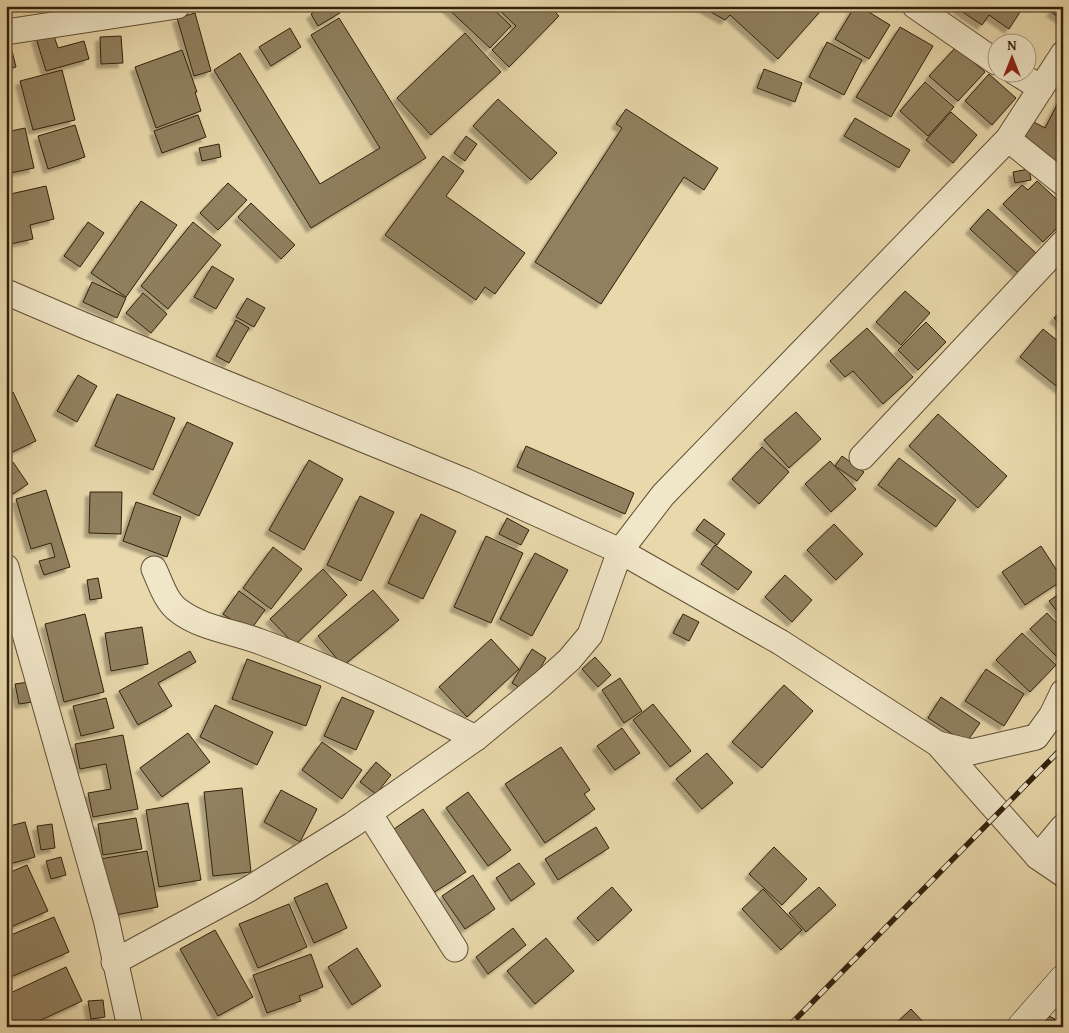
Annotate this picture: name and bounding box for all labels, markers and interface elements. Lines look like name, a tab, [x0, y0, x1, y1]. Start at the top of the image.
north arrow	[986, 32, 1036, 82]
text: N	[1007, 35, 1017, 55]

